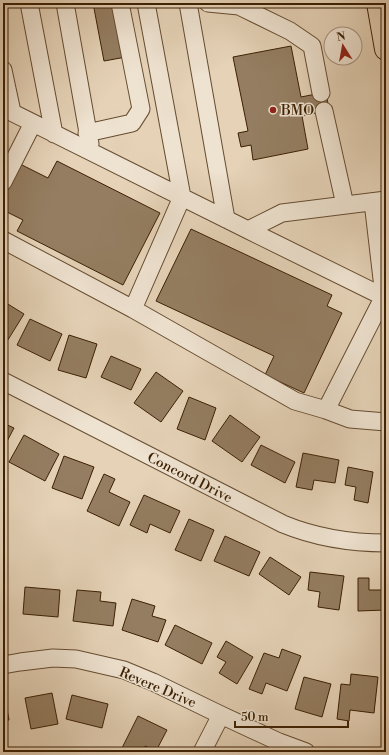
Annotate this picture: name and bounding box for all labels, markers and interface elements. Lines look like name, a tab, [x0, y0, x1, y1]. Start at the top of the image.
north arrow	[323, 26, 363, 66]
text: N	[336, 29, 347, 45]
place label: BMO	[280, 102, 314, 120]
marker: BMO	[268, 105, 278, 115]
street label: Concord Drive	[144, 449, 235, 507]
street label: Revere Drive	[116, 664, 199, 712]
scale bar	[235, 703, 348, 729]
text: 50 m	[241, 710, 269, 725]

